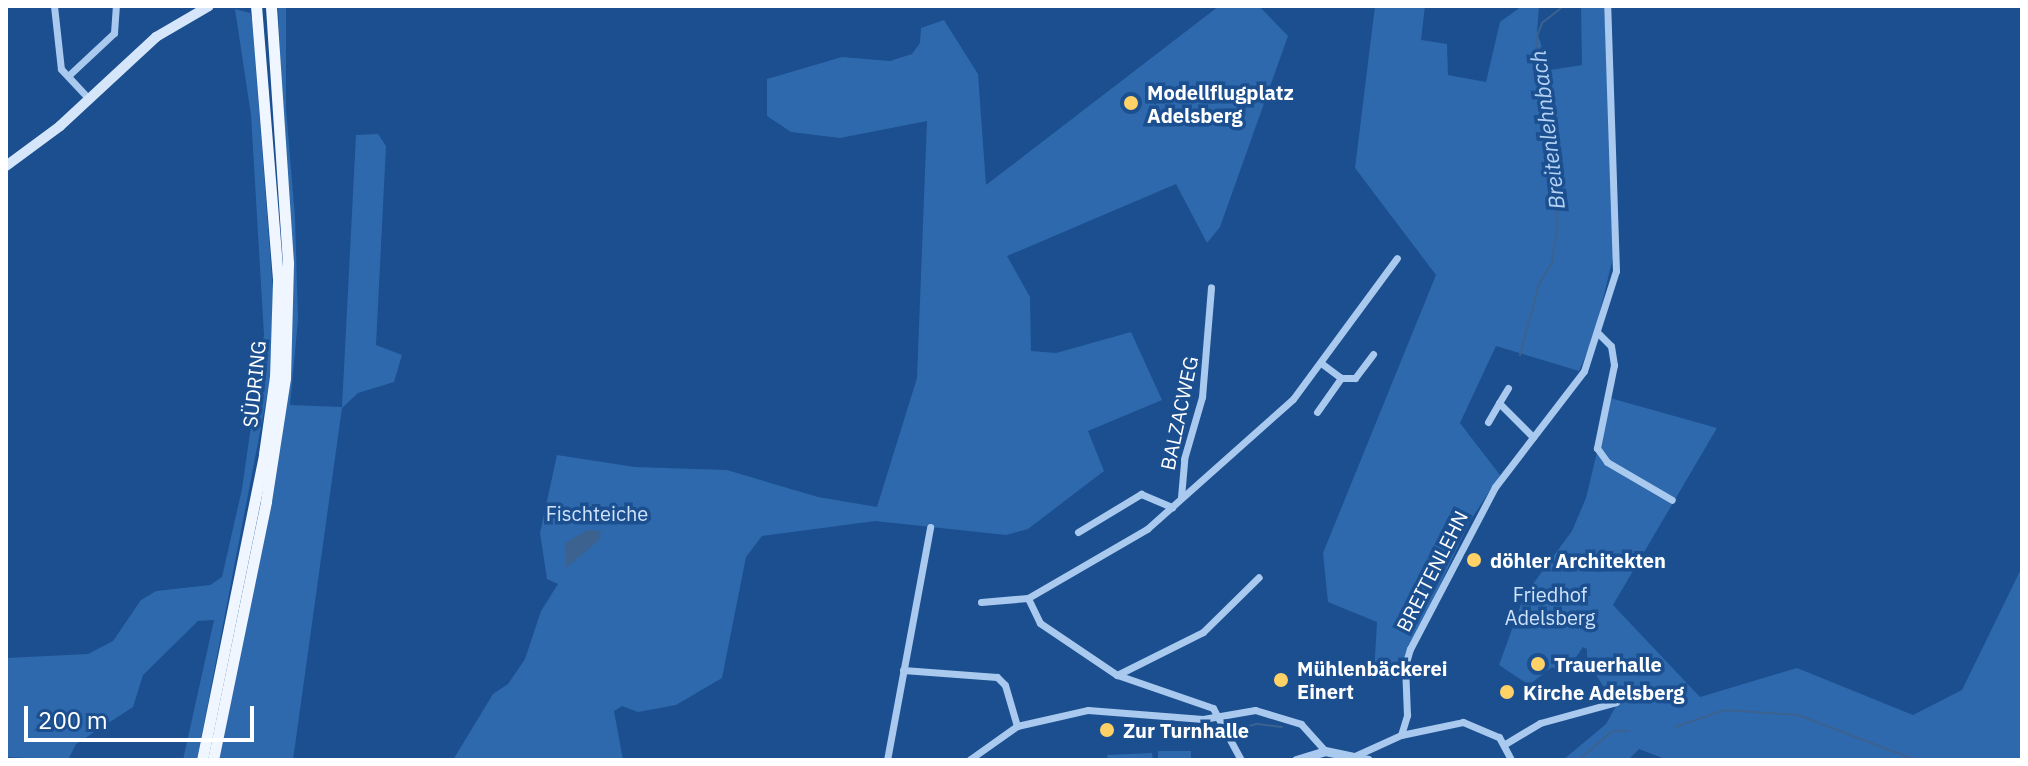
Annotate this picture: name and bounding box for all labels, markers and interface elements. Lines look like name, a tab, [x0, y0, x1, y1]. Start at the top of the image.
water label: Breitenlehnbach	[1524, 49, 1570, 211]
place label: Modellflugplatz Adelsberg	[1147, 80, 1294, 127]
marker: Modellflugplatz Adelsberg	[1122, 94, 1140, 112]
street label: SÜDRING	[237, 339, 271, 429]
street label: BALZACWEG	[1155, 354, 1203, 472]
park label: Fischteiche	[546, 501, 648, 525]
street label: BREITENLEHN	[1391, 506, 1473, 636]
place label: döhler Architekten	[1490, 548, 1666, 572]
marker: döhler Architekten	[1465, 551, 1483, 569]
park label: Friedhof Adelsberg	[1505, 582, 1595, 629]
place label: Trauerhalle	[1554, 652, 1662, 676]
marker: Trauerhalle	[1529, 655, 1547, 673]
place label: Mühlenbäckerei Einert	[1297, 656, 1447, 703]
marker: Mühlenbäckerei Einert	[1272, 671, 1290, 689]
place label: Kirche Adelsberg	[1523, 680, 1684, 704]
marker: Kirche Adelsberg	[1498, 683, 1516, 701]
scale bar	[28, 690, 258, 740]
text: 200 m	[38, 704, 108, 736]
place label: Zur Turnhalle	[1123, 718, 1249, 742]
marker: Zur Turnhalle	[1098, 721, 1116, 739]

